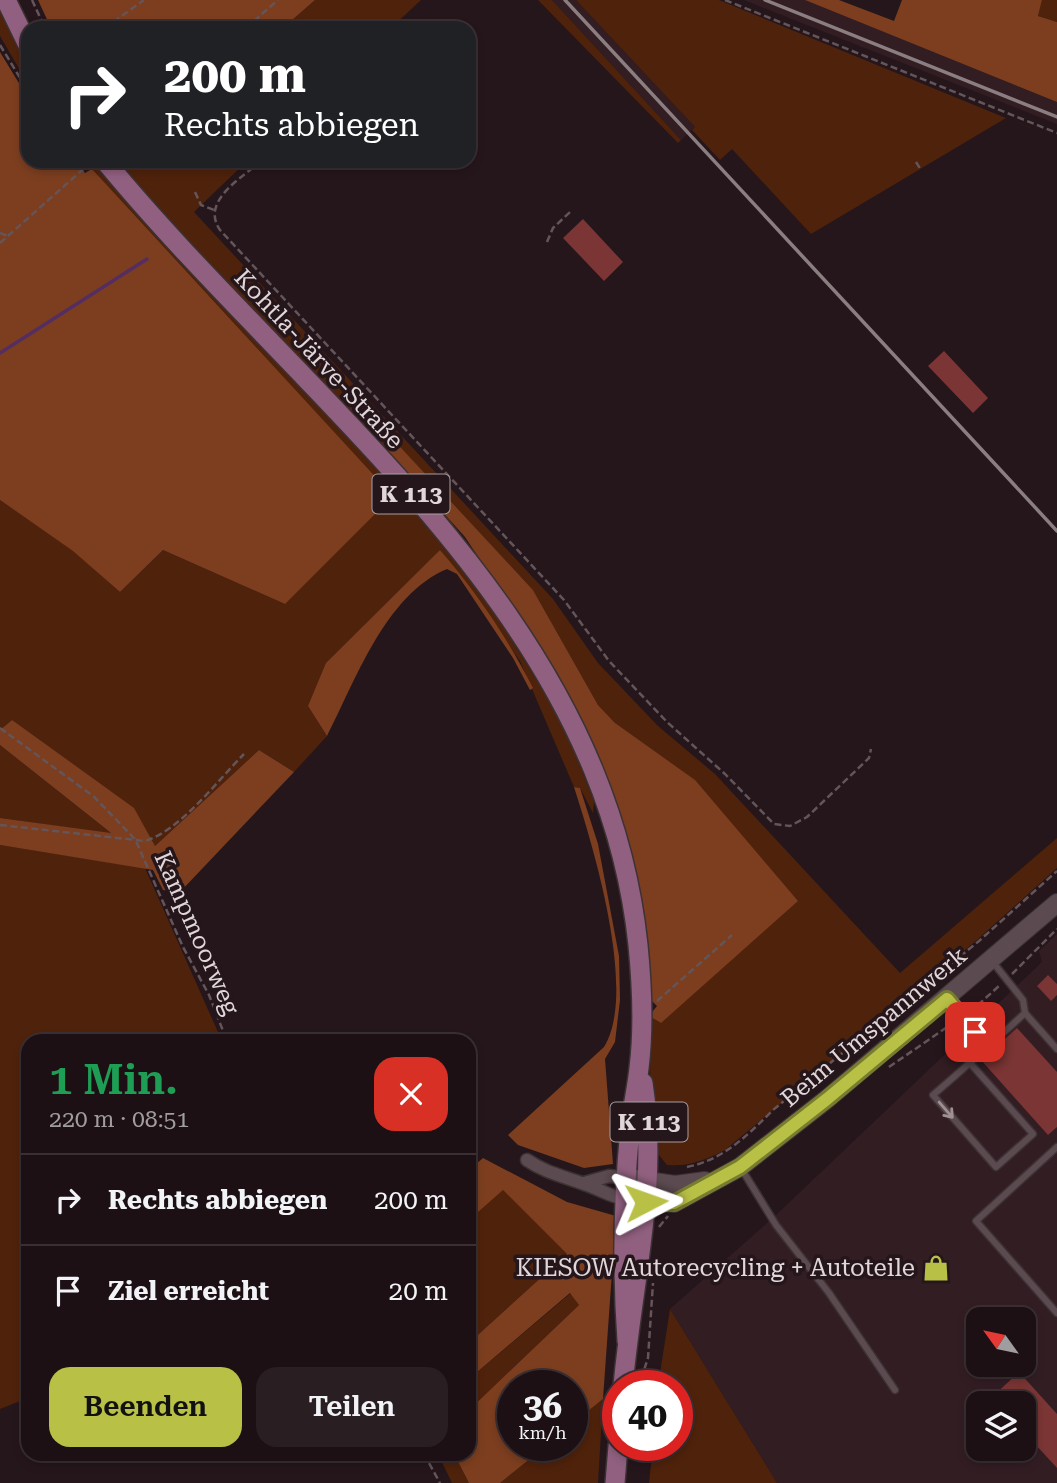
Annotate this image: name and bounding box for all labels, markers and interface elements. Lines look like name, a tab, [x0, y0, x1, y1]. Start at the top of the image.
text: 200 m	[164, 47, 306, 104]
icon: right	[49, 49, 140, 140]
text: Rechts abbiegen	[164, 106, 419, 144]
street label: Kohtla-Järve-Straße	[229, 264, 409, 454]
road number: K 113	[372, 474, 450, 514]
street label: Kampmoorweg	[149, 847, 246, 1019]
street label: Beim Umspannwerk	[775, 941, 973, 1113]
pin	[945, 1002, 1005, 1062]
icon: arrive	[956, 1013, 994, 1051]
text: 1 Min.	[49, 1055, 178, 1104]
button: close	[374, 1057, 448, 1131]
one-way arrow	[938, 1101, 954, 1119]
road number: K 113	[610, 1102, 688, 1142]
text: 220 m · 08:51	[49, 1106, 189, 1133]
position arrow	[609, 1165, 683, 1239]
icon: right	[49, 1181, 87, 1219]
text: Rechts abbiegen	[108, 1185, 327, 1215]
text: 200 m	[374, 1185, 448, 1215]
shop icon: KIESOW Autorecycling + Autoteile	[921, 1253, 951, 1283]
place label: KIESOW Autorecycling + Autoteile	[516, 1254, 915, 1282]
icon: arrive	[49, 1272, 87, 1310]
text: Ziel erreicht	[108, 1276, 269, 1306]
text: 20 m	[389, 1276, 448, 1306]
north arrow	[966, 1307, 1036, 1377]
map controls	[966, 1307, 1036, 1461]
button: Beenden	[49, 1367, 242, 1447]
button: Teilen	[256, 1367, 448, 1447]
speed limit sign: 40	[602, 1370, 693, 1461]
text: 36	[523, 1386, 562, 1427]
button: layers	[966, 1391, 1036, 1461]
text: km/h	[518, 1422, 567, 1443]

